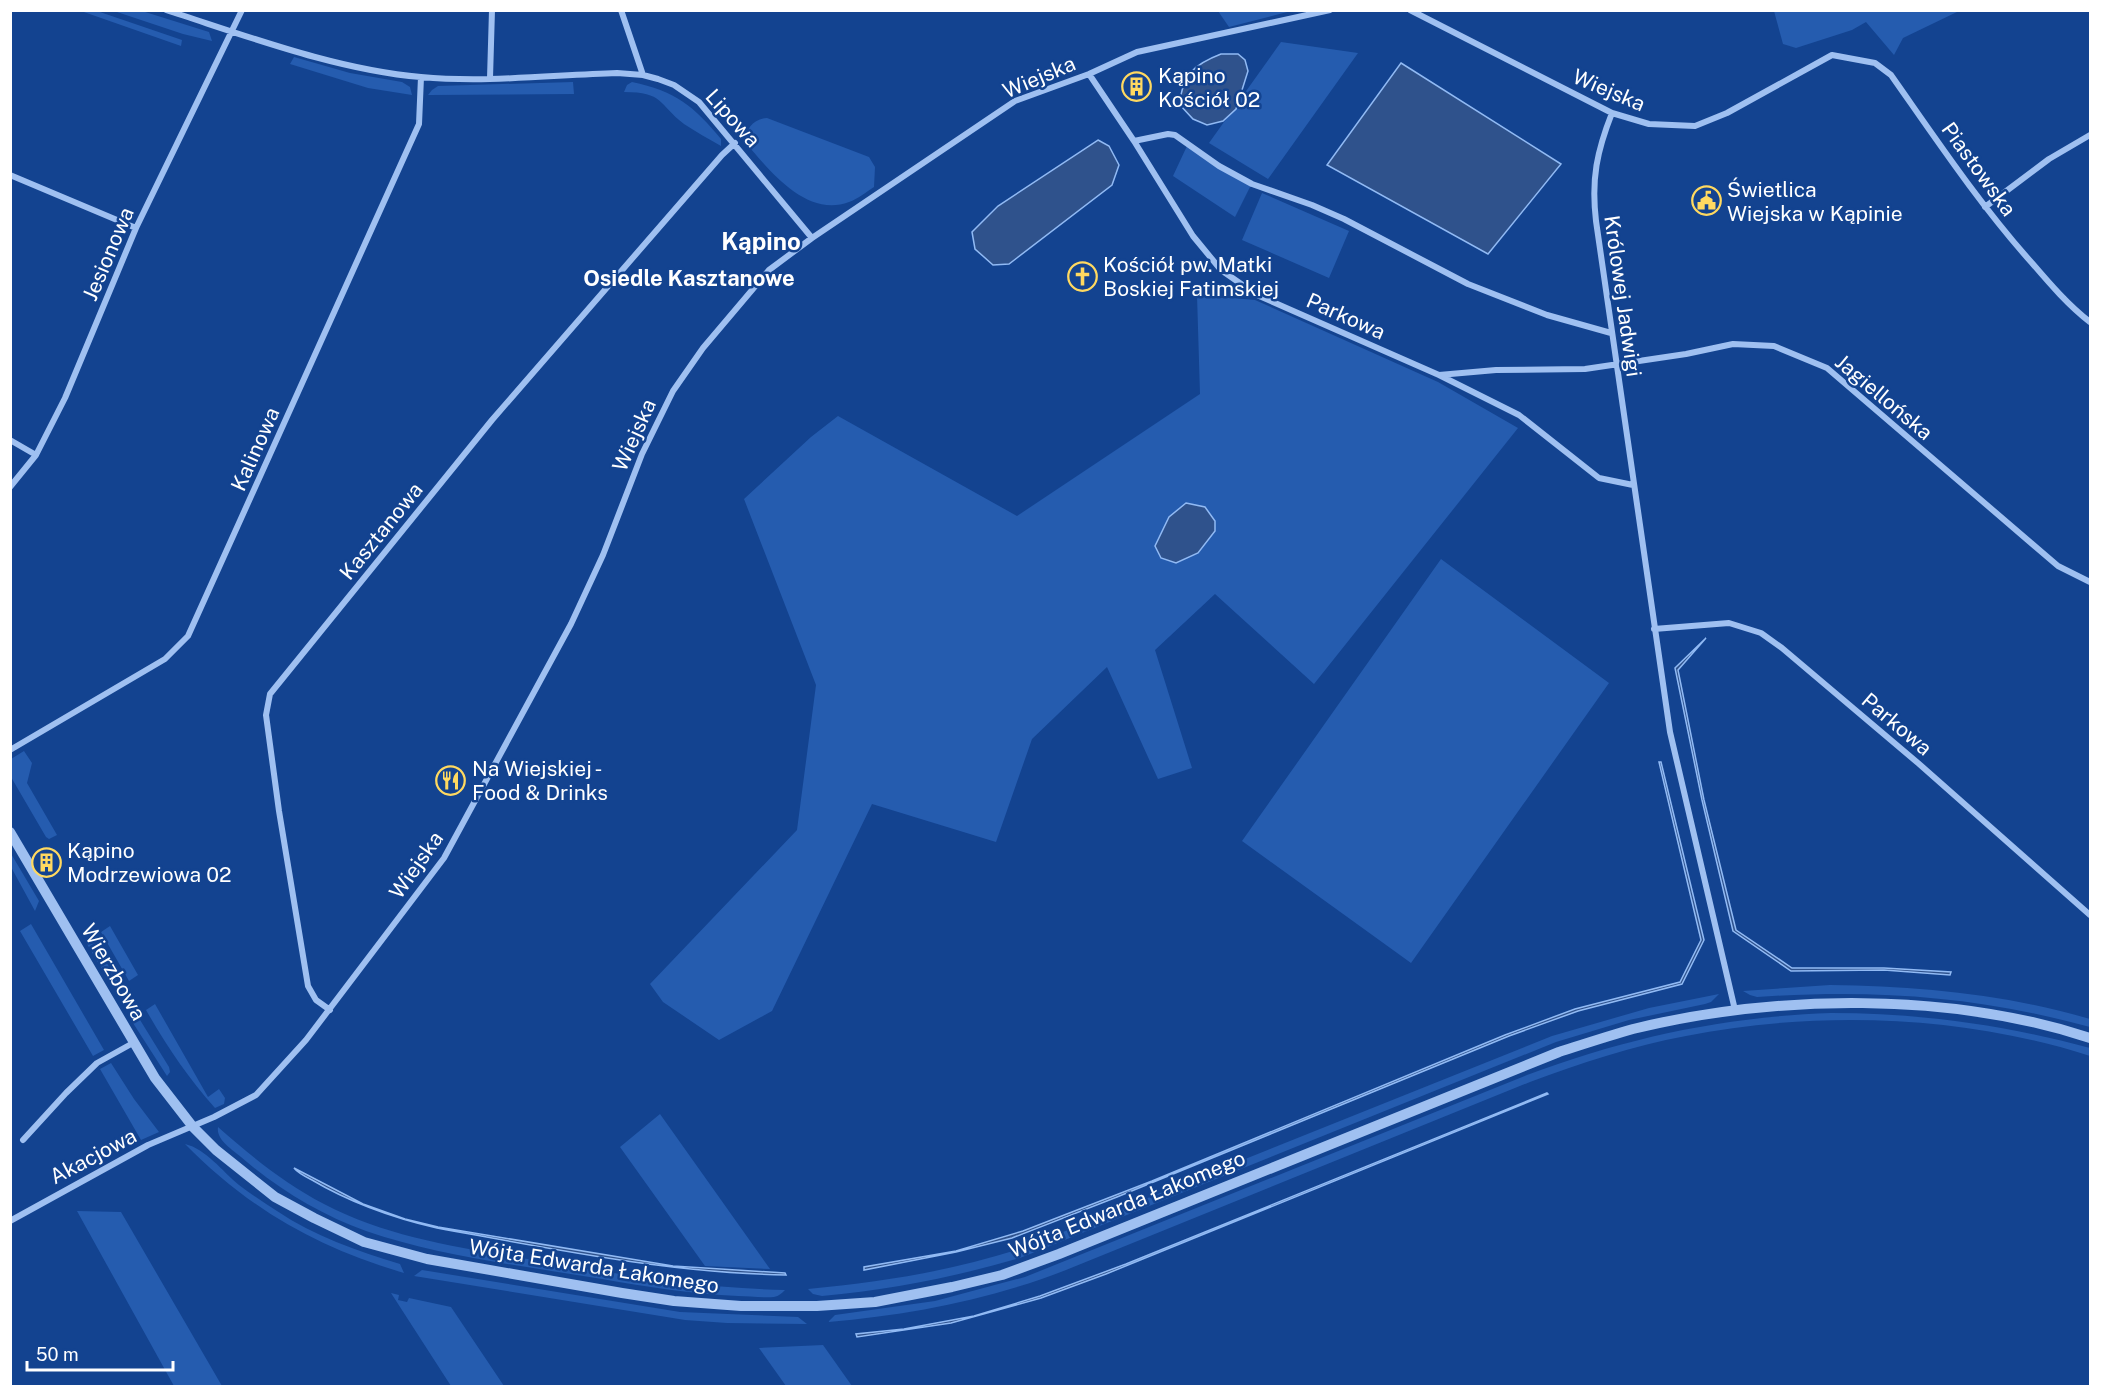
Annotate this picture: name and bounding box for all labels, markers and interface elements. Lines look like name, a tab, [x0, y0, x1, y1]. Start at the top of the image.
street label: Wiejska	[999, 51, 1079, 103]
place label: Kąpino Kościół 02	[1158, 63, 1260, 112]
street label: Wiejska	[1569, 64, 1649, 116]
building icon: Kąpino Kościół 02	[1121, 71, 1153, 103]
street label: Lipowa	[700, 84, 766, 152]
street label: Piastowska	[1937, 117, 2021, 221]
place label: Świetlica Wiejska w Kąpinie	[1727, 177, 1903, 226]
public building icon: Świetlica Wiejska w Kąpinie	[1690, 185, 1722, 217]
street label: Jesionowa	[77, 203, 139, 305]
street label: Królowej Jadwigi	[1599, 214, 1647, 378]
district label: Kąpino	[721, 227, 801, 255]
place label: Kościół pw. Matki Boskiej Fatimskiej	[1103, 252, 1279, 301]
church icon: Kościół pw. Matki Boskiej Fatimskiej	[1066, 260, 1098, 292]
district label: Osiedle Kasztanowe	[583, 265, 795, 291]
street label: Parkowa	[1303, 288, 1389, 344]
street label: Jagiellońska	[1830, 349, 1938, 445]
street label: Wiejska	[607, 395, 661, 475]
street label: Kalinowa	[225, 403, 285, 495]
street label: Kasztanowa	[334, 477, 428, 585]
street label: Parkowa	[1857, 688, 1937, 760]
place label: Na Wiejskiej - Food & Drinks	[472, 756, 608, 805]
restaurant icon: Na Wiejskiej - Food & Drinks	[435, 764, 467, 796]
street label: Wiejska	[384, 827, 448, 903]
place label: Kąpino Modrzewiowa 02	[67, 838, 232, 887]
building icon: Kąpino Modrzewiowa 02	[30, 846, 62, 878]
street label: Wierzbowa	[76, 919, 152, 1025]
street label: Akacjowa	[45, 1123, 141, 1189]
street label: Wójta Edwarda Łakomego	[1005, 1145, 1249, 1263]
street label: Wójta Edwarda Łakomego	[467, 1234, 721, 1298]
scale bar	[27, 1334, 172, 1372]
text: 50 m	[36, 1344, 79, 1365]

